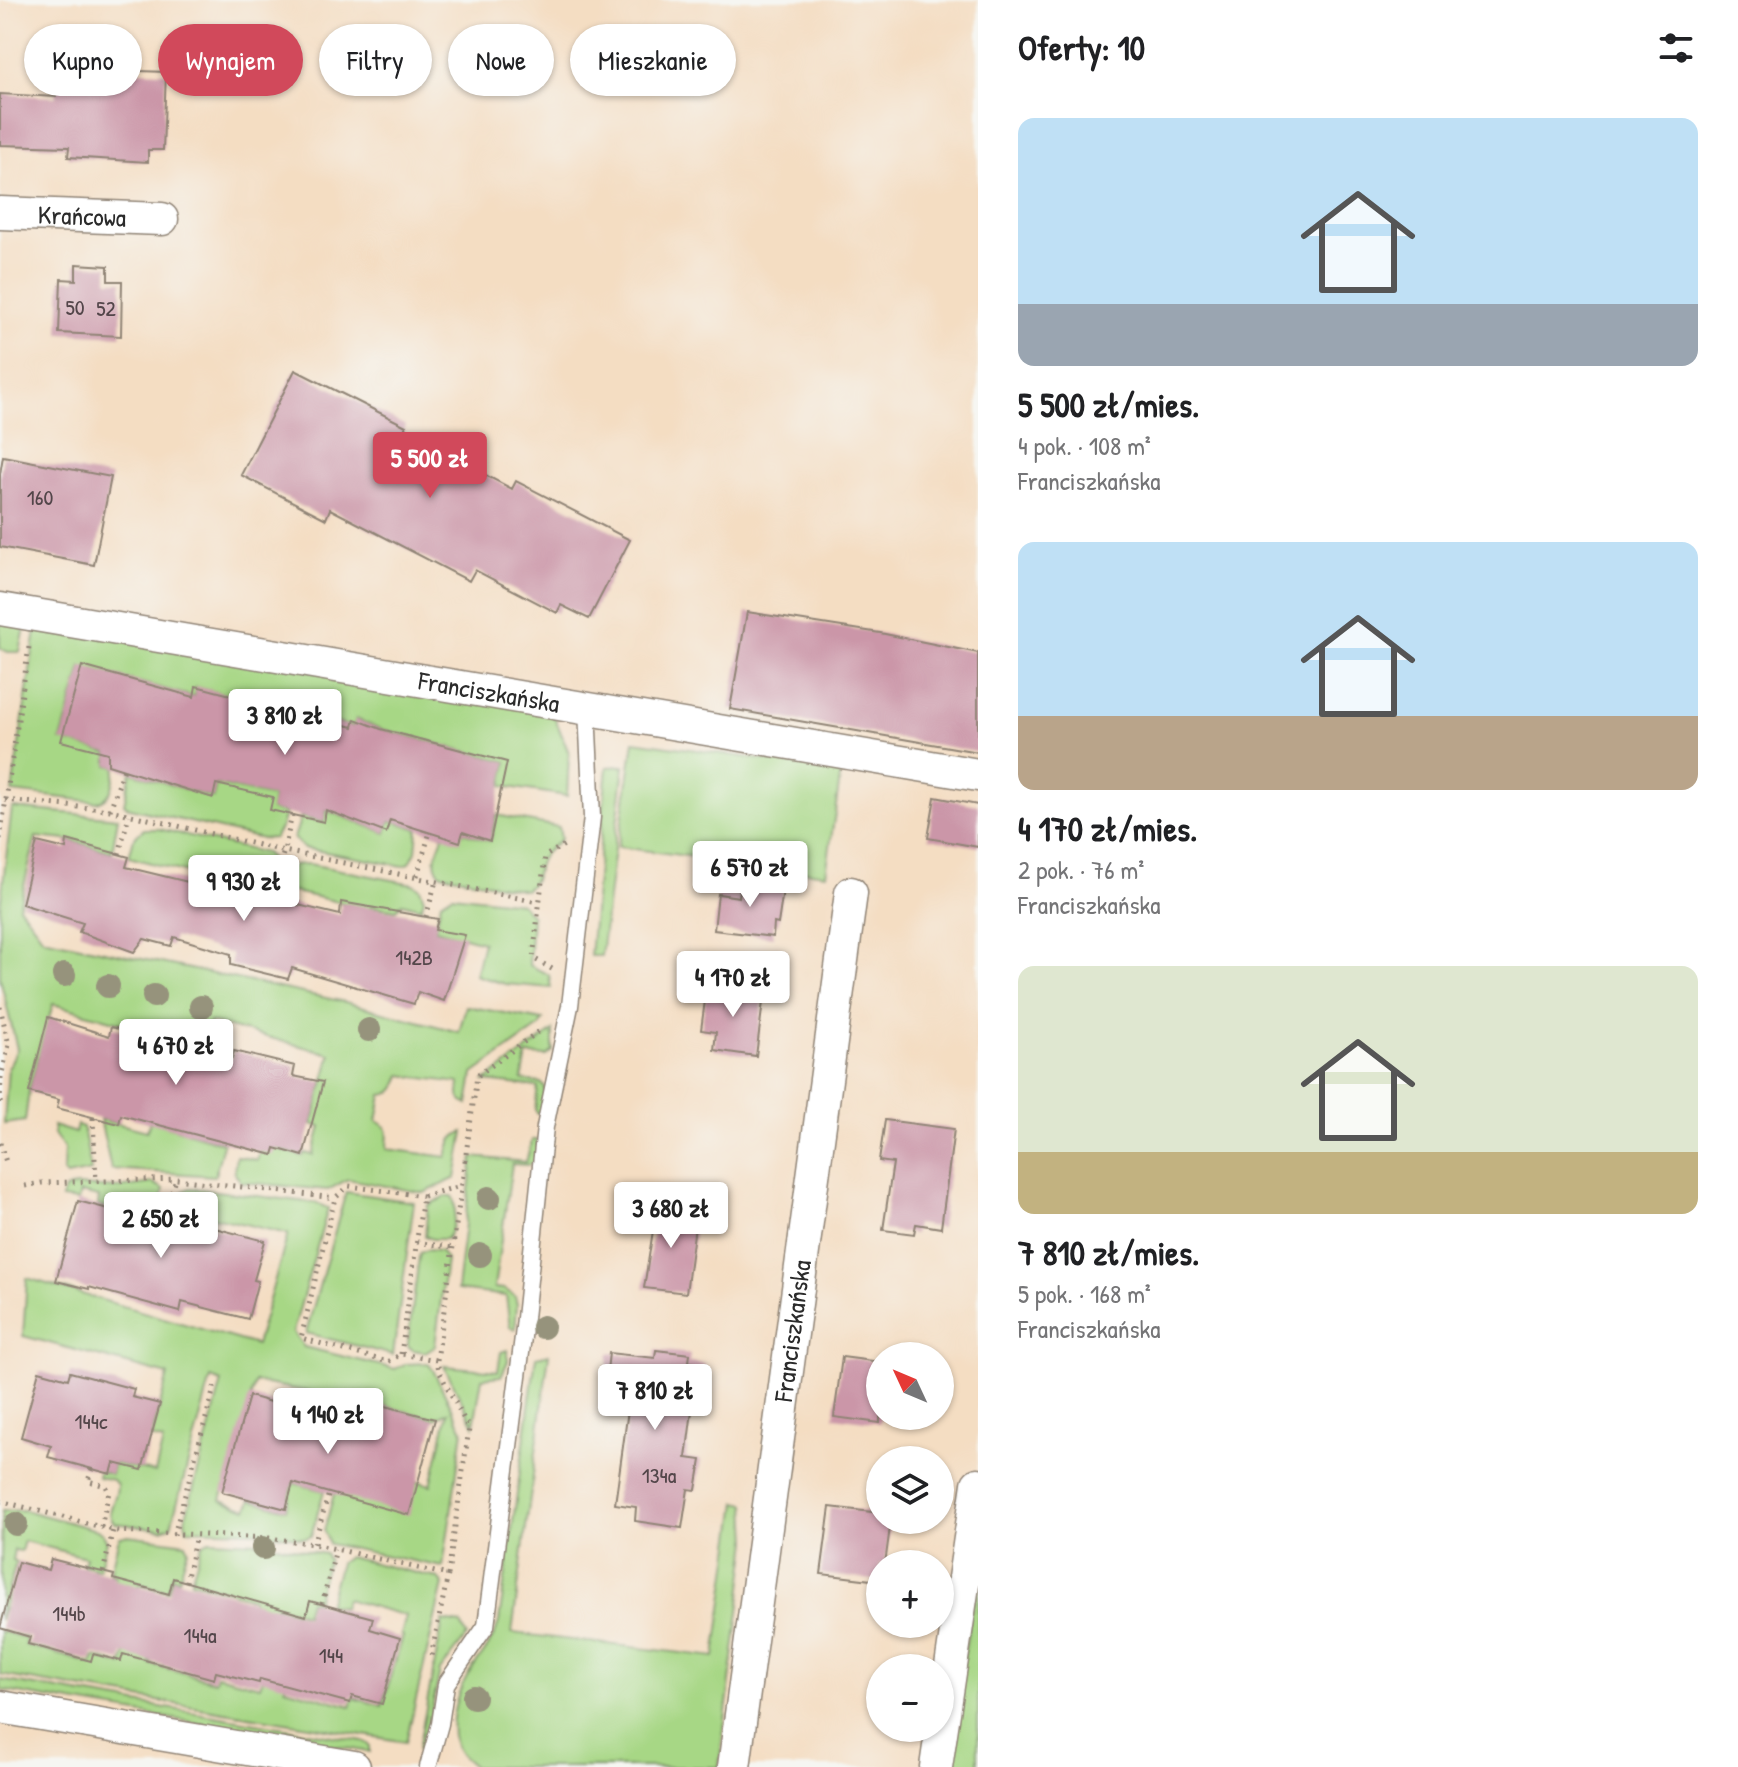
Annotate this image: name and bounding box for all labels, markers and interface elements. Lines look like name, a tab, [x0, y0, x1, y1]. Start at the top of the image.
chip: Kupno	[24, 24, 142, 96]
chip: Wynajem	[158, 24, 303, 96]
chip: Filtry	[319, 24, 432, 96]
chip: Nowe	[448, 24, 554, 96]
chip: Mieszkanie	[570, 24, 736, 96]
text: Oferty: 10	[1018, 25, 1145, 71]
icon: filters	[1654, 26, 1698, 70]
icon: home	[1286, 170, 1430, 314]
street label: Krańcowa	[37, 196, 127, 235]
house number: 50	[65, 292, 85, 322]
house number: 52	[96, 293, 117, 323]
text: 5 500 zł/mies.	[1018, 382, 1199, 428]
text: 4 pok. · 108 m²	[1018, 428, 1151, 463]
pin: 5 500 zł	[347, 432, 513, 500]
text: 5 500 zł	[391, 440, 469, 475]
text: Franciszkańska	[1018, 463, 1160, 498]
house number: 160	[27, 482, 53, 512]
icon: home	[1286, 594, 1430, 738]
street label: Franciszkańska	[415, 662, 562, 721]
pin: 3 810 zł	[202, 689, 368, 757]
text: 3 810 zł	[247, 697, 323, 732]
text: 4 170 zł/mies.	[1018, 806, 1197, 852]
pin: 6 570 zł	[667, 841, 833, 909]
text: 6 570 zł	[711, 849, 789, 884]
text: 2 pok. · 76 m²	[1018, 852, 1144, 887]
pin: 9 930 zł	[161, 855, 327, 923]
text: 9 930 zł	[206, 863, 282, 898]
text: Franciszkańska	[1018, 887, 1160, 922]
house number: 142B	[395, 942, 433, 972]
pin: 4 170 zł	[650, 951, 816, 1019]
text: 4 170 zł	[695, 959, 771, 994]
icon: home	[1286, 1018, 1430, 1162]
pin: 4 670 zł	[93, 1019, 259, 1087]
text: 4 670 zł	[137, 1027, 215, 1062]
pin: 3 680 zł	[588, 1182, 754, 1250]
text: 3 680 zł	[632, 1190, 710, 1225]
pin: 2 650 zł	[78, 1192, 244, 1260]
text: 2 650 zł	[122, 1200, 200, 1235]
text: 7 810 zł/mies.	[1018, 1230, 1199, 1276]
street label: Franciszkańska	[765, 1258, 819, 1405]
text: 5 pok. · 168 m²	[1018, 1276, 1151, 1311]
text: Franciszkańska	[1018, 1311, 1160, 1346]
north arrow	[866, 1342, 954, 1430]
map controls	[866, 1342, 954, 1742]
pin: 7 810 zł	[572, 1364, 738, 1432]
text: 7 810 zł	[616, 1372, 694, 1407]
pin: 4 140 zł	[245, 1388, 411, 1456]
text: 4 140 zł	[291, 1396, 365, 1431]
house number: 144c	[74, 1406, 108, 1436]
button: layers	[866, 1446, 954, 1534]
house number: 134a	[642, 1460, 677, 1490]
button: +	[866, 1550, 954, 1638]
house number: 144b	[52, 1598, 86, 1628]
house number: 144a	[183, 1620, 217, 1650]
house number: 144	[319, 1640, 343, 1670]
button: −	[866, 1654, 954, 1742]

